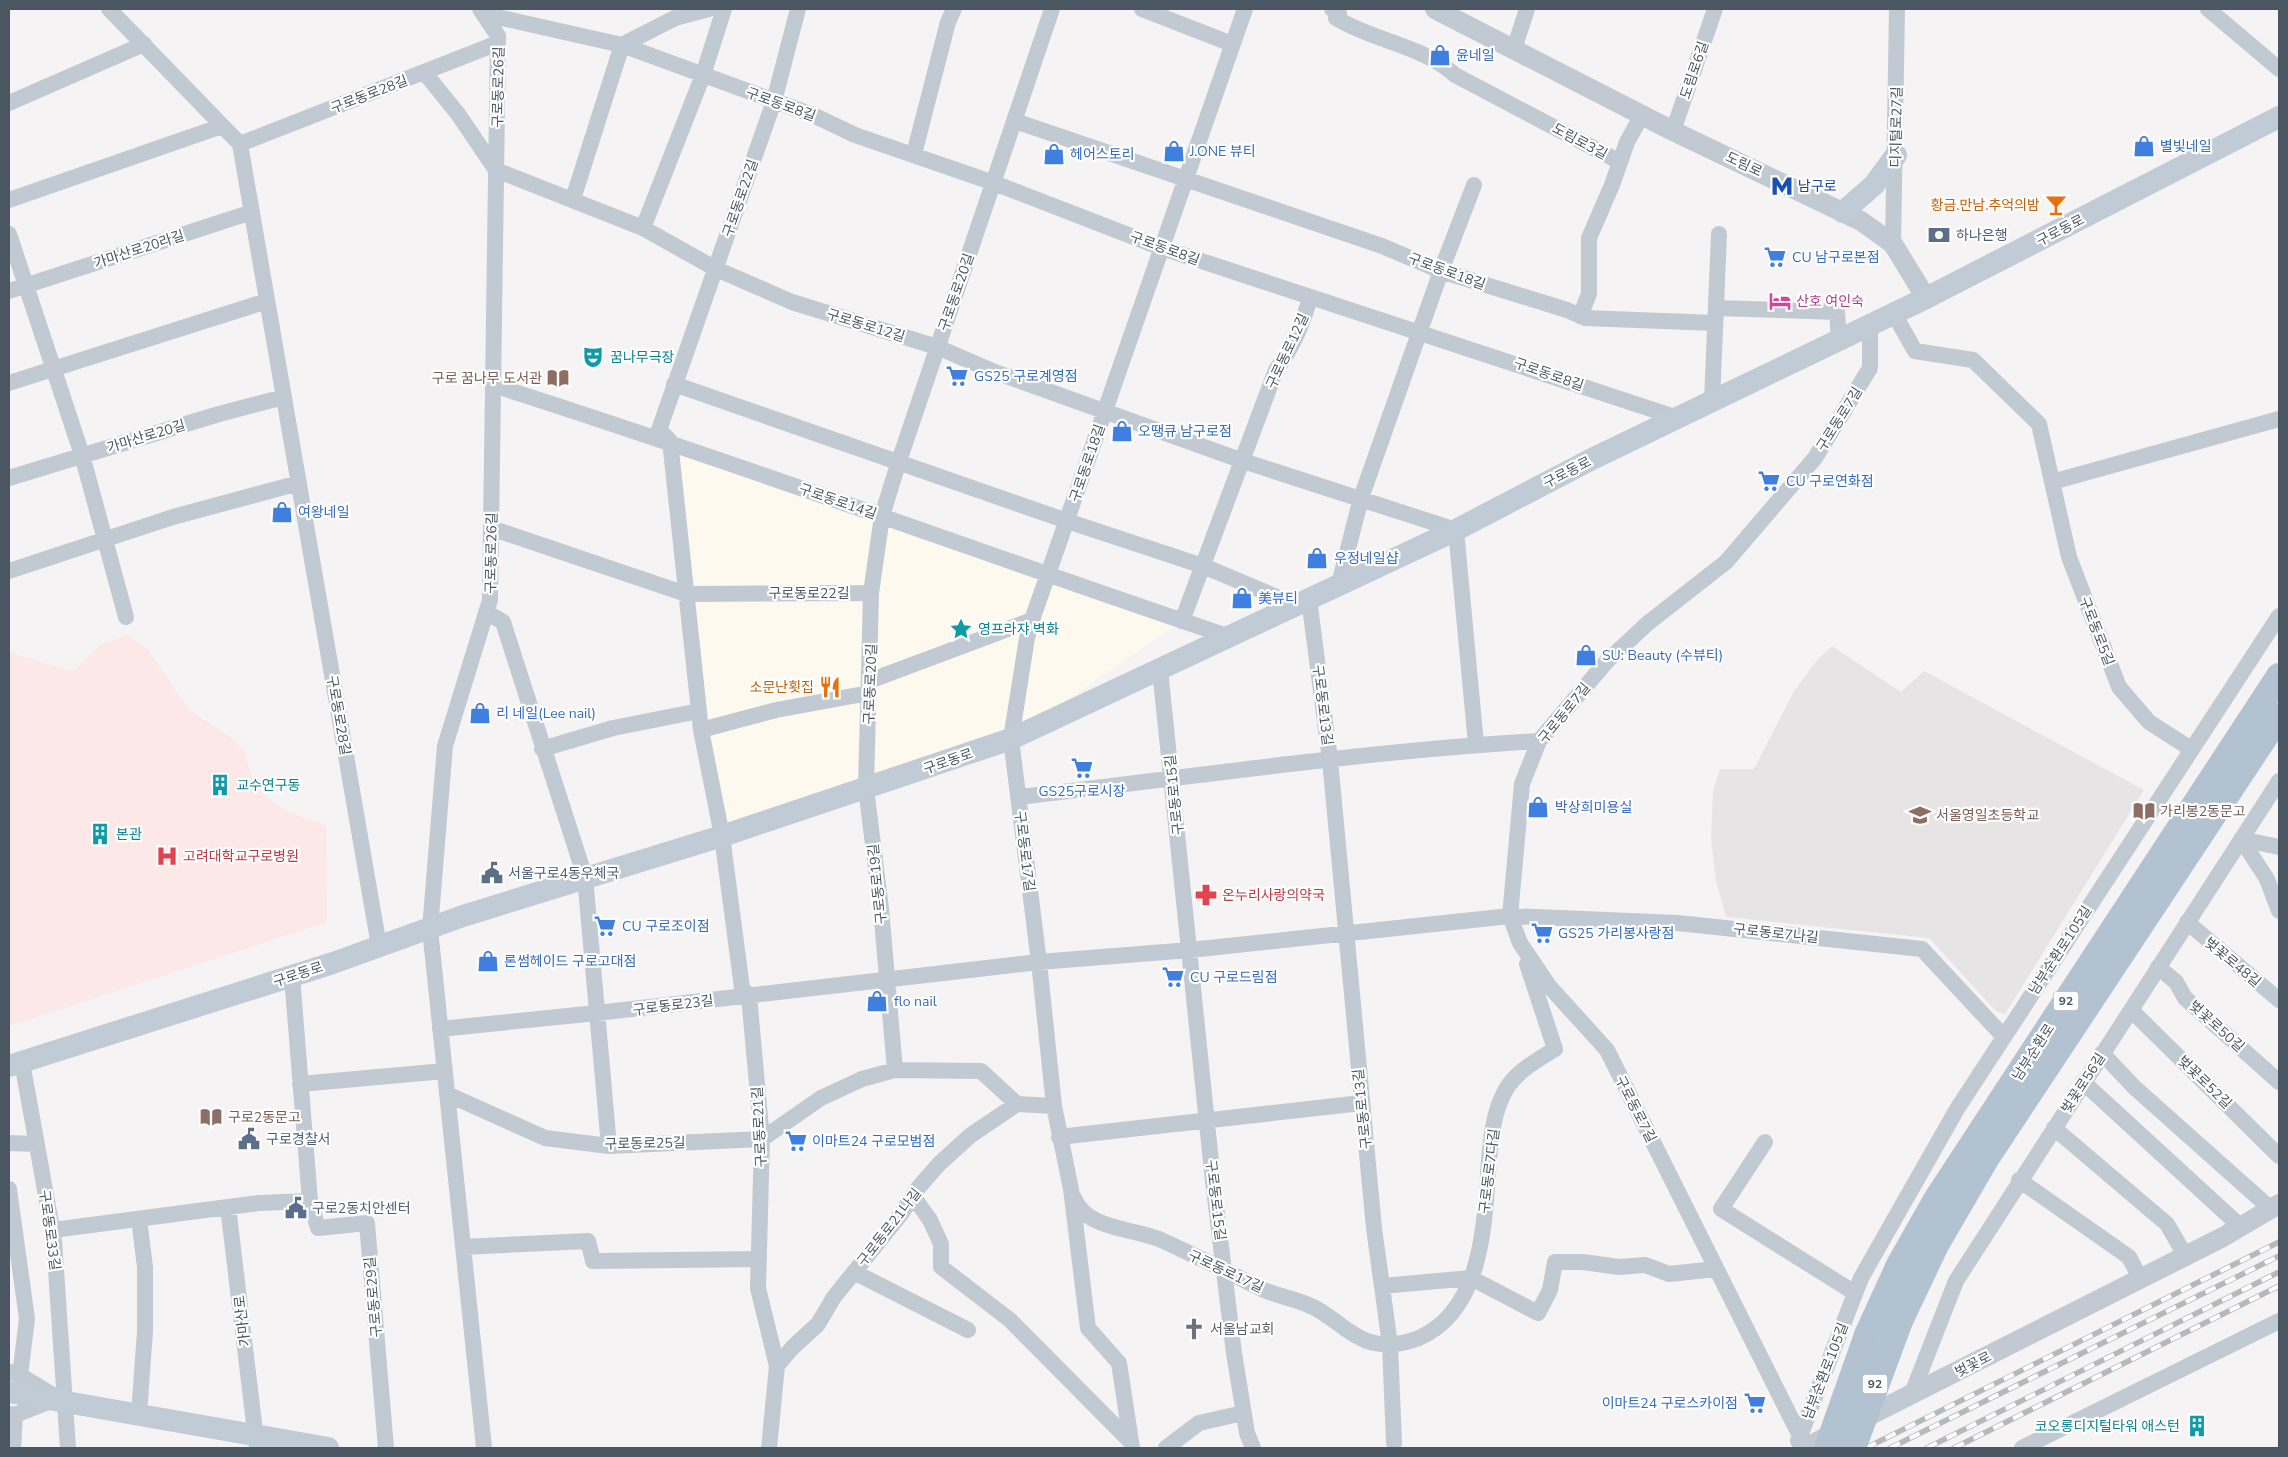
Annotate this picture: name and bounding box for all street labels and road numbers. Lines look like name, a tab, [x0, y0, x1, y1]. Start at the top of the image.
street label: 도림로6길	[1676, 39, 1713, 102]
street label: 구로동로26길	[488, 46, 509, 128]
street label: 구로동로28길	[328, 71, 410, 118]
street label: 구로동로8길	[743, 83, 818, 126]
street label: 디지털로27길	[1886, 86, 1907, 168]
street label: 도림로3길	[1549, 119, 1611, 164]
street label: 도림로	[1722, 148, 1765, 181]
street label: 구로동로22길	[718, 157, 763, 240]
street label: 구로동로	[2033, 210, 2088, 251]
street label: 가마산로20라길	[91, 226, 187, 273]
street label: 구로동로8길	[1127, 227, 1202, 270]
street label: 구로동로18길	[1405, 249, 1488, 294]
street label: 구로동로20길	[934, 251, 979, 334]
street label: 구로동로12길	[824, 305, 907, 346]
street label: 구로동로12길	[1262, 310, 1313, 392]
street label: 구로동로8길	[1511, 354, 1586, 395]
street label: 구로동로7길	[1812, 383, 1867, 455]
street label: 가마산로20길	[105, 416, 188, 457]
street label: 구로동로18길	[1065, 422, 1110, 505]
street label: 구로동로	[1540, 452, 1595, 493]
street label: 구로동로14길	[796, 479, 879, 524]
street label: 구로동로26길	[481, 512, 502, 594]
street label: 구로동로22길	[768, 584, 850, 603]
street label: 구로동로5길	[2075, 594, 2118, 669]
street label: 구로동로20길	[860, 643, 881, 725]
street label: 구로동로13길	[1308, 664, 1337, 747]
street label: 구로동로28길	[322, 673, 355, 757]
street label: 구로동로7길	[1534, 679, 1595, 748]
street label: 구로동로	[921, 744, 976, 779]
street label: 구로동로15길	[1161, 754, 1188, 836]
street label: 구로동로17길	[1010, 810, 1039, 893]
street label: 구로동로19길	[864, 843, 891, 925]
street label: 남부순환로105길	[2025, 902, 2096, 998]
street label: 구로동로7나길	[1732, 920, 1820, 947]
street label: 벚꽃로48길	[2200, 933, 2265, 992]
street label: 구로동로	[271, 957, 326, 991]
street label: 구로동로23길	[632, 991, 715, 1020]
road number: 92	[2054, 991, 2078, 1010]
street label: 벚꽃로50길	[2185, 996, 2248, 1056]
street label: 남부순환로	[2008, 1020, 2059, 1084]
street label: 벚꽃로56길	[2057, 1049, 2110, 1117]
street label: 벚꽃로52길	[2173, 1052, 2236, 1113]
street label: 구로동로13길	[1349, 1068, 1376, 1150]
street label: 구로동로7길	[1611, 1072, 1661, 1146]
street label: 구로동로21길	[748, 1086, 771, 1168]
street label: 구로동로7다길	[1475, 1127, 1504, 1215]
street label: 구로동로25길	[604, 1133, 686, 1154]
street label: 구로동로15길	[1201, 1159, 1230, 1242]
street label: 구로동로21나길	[853, 1184, 926, 1270]
street label: 구로동로33길	[34, 1189, 65, 1272]
street label: 구로동로17길	[1185, 1246, 1267, 1297]
street label: 구로동로29길	[360, 1256, 387, 1338]
street label: 가마산로	[230, 1294, 255, 1348]
street label: 남부순환로105길	[1798, 1320, 1853, 1422]
street label: 벚꽃로	[1952, 1347, 1995, 1382]
road number: 92	[1862, 1375, 1888, 1394]

